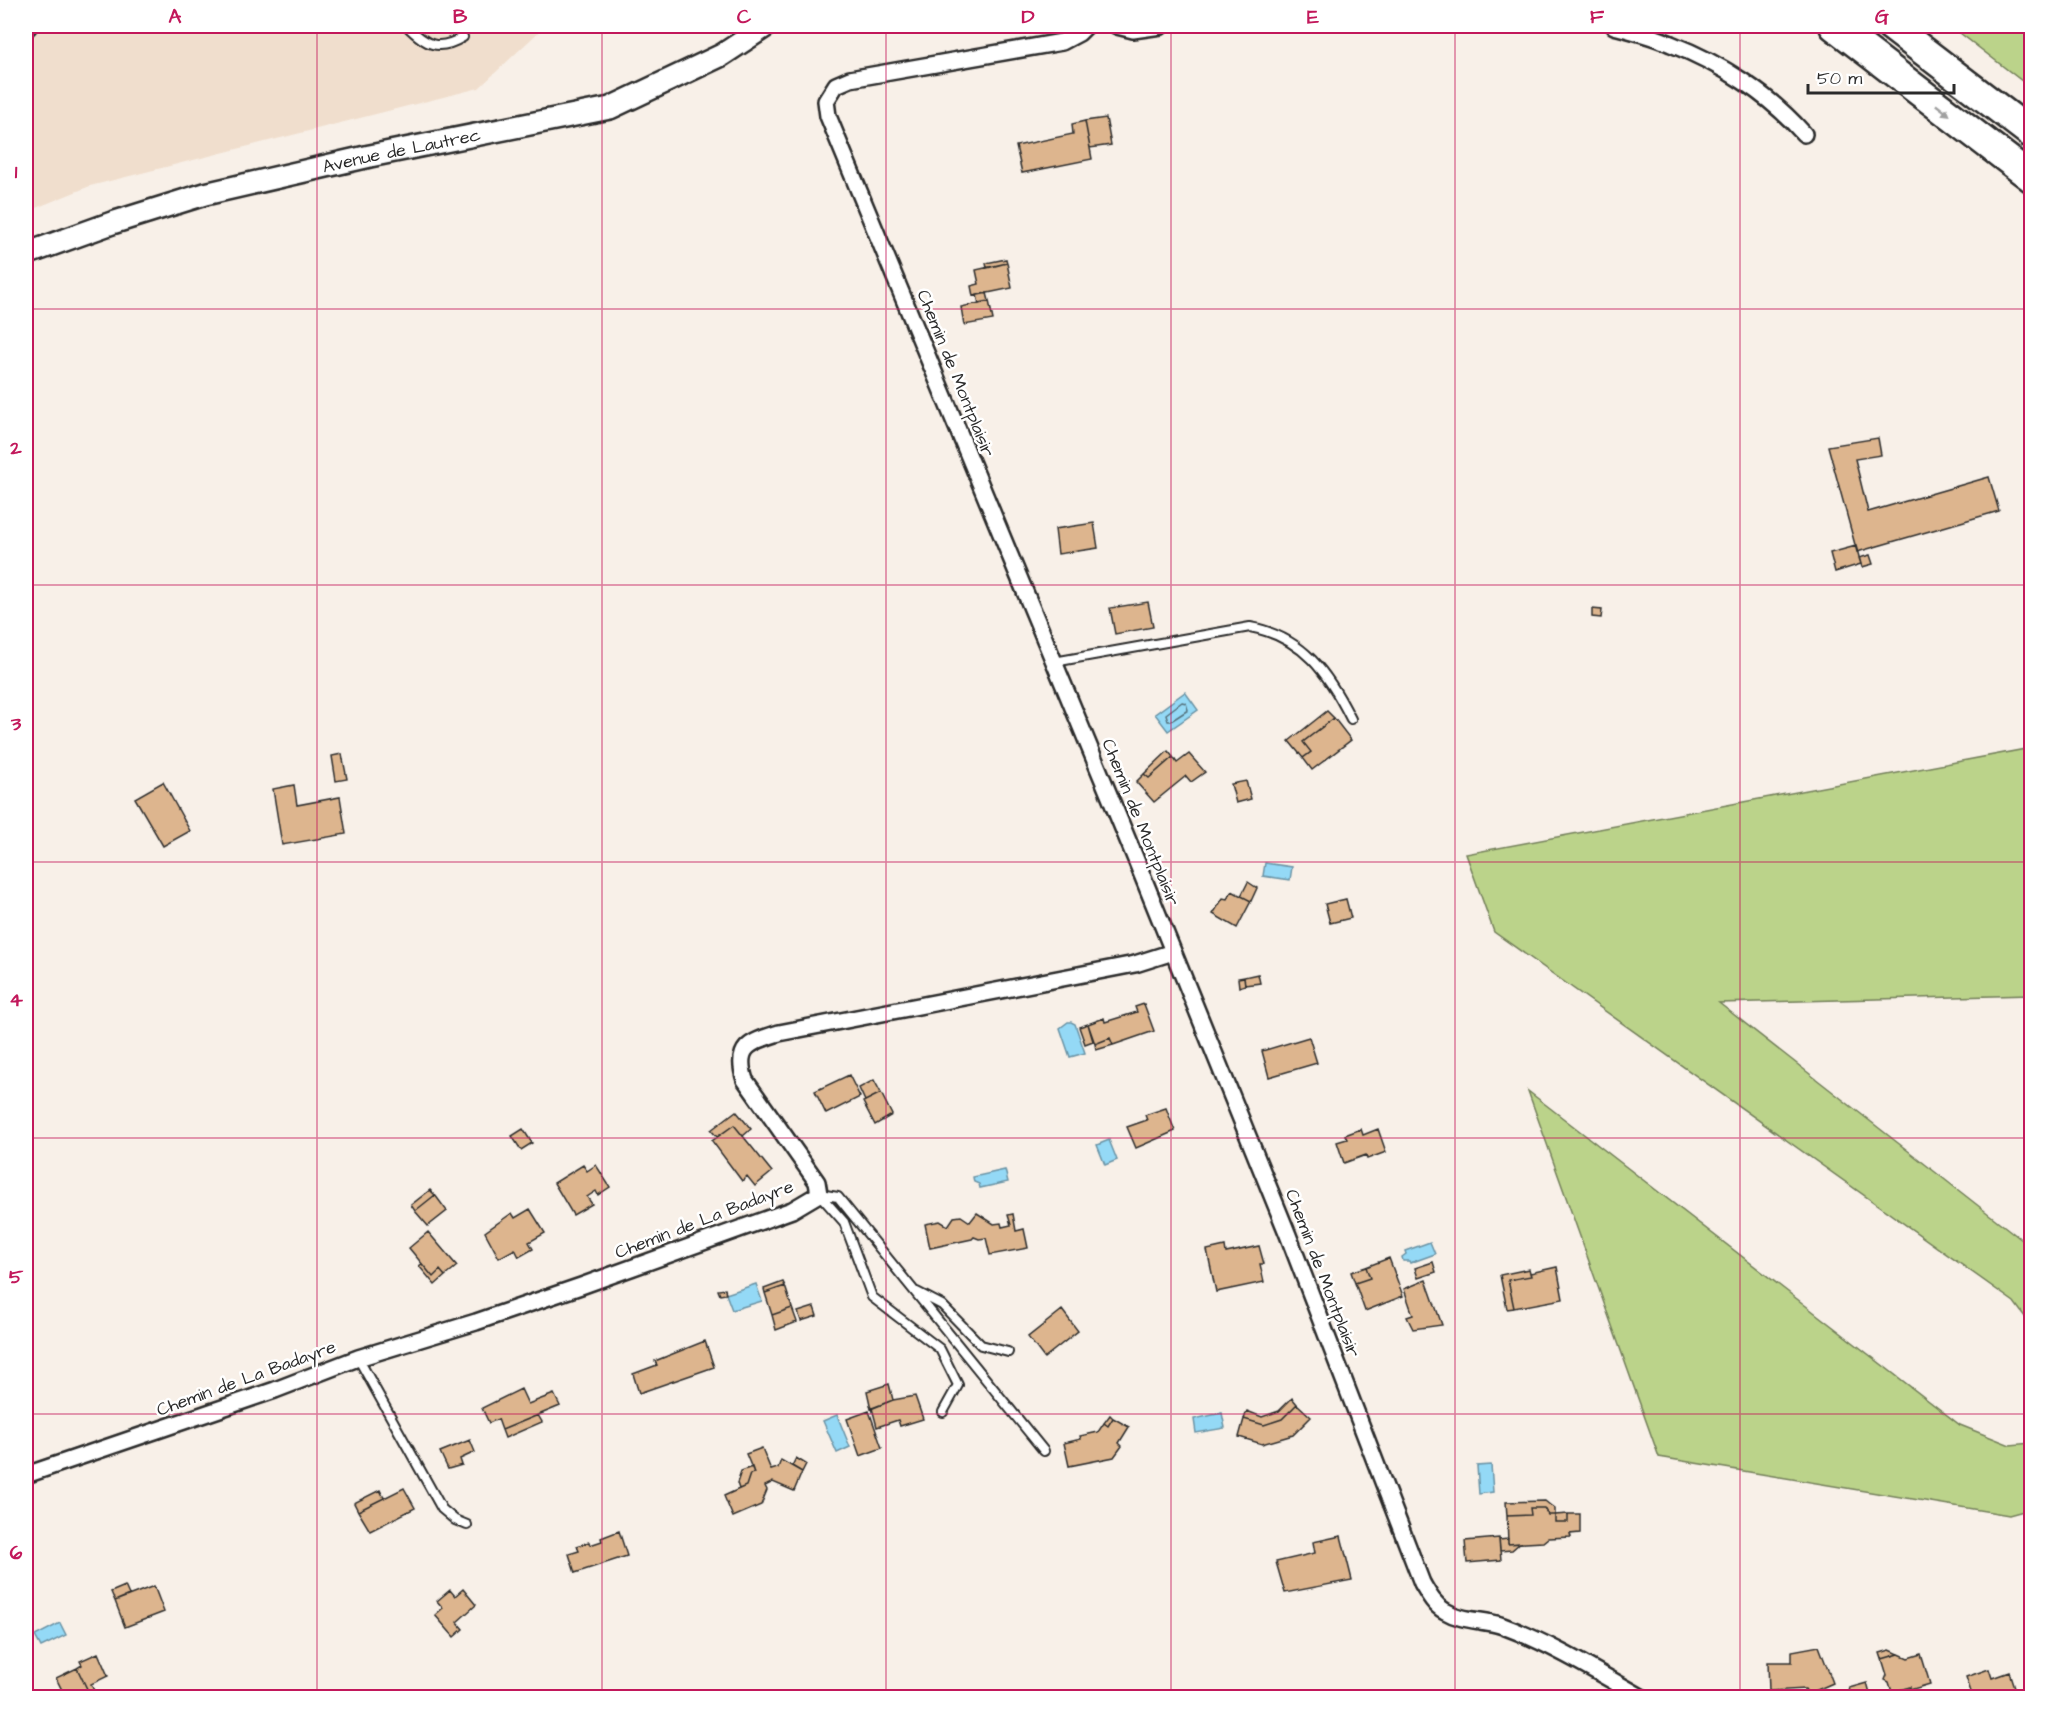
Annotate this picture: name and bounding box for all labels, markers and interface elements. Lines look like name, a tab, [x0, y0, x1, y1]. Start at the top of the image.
text: A	[169, 3, 182, 31]
text: B	[453, 3, 468, 31]
text: C	[737, 3, 752, 31]
text: D	[1022, 3, 1035, 31]
text: E	[1307, 3, 1319, 31]
text: F	[1590, 3, 1605, 31]
text: G	[1875, 3, 1889, 31]
scale bar	[1808, 57, 1954, 95]
text: 50 m	[1817, 66, 1862, 91]
one-way arrow	[1936, 104, 1951, 116]
street label: Avenue de Lautrec	[320, 122, 483, 180]
text: 1	[15, 158, 18, 186]
street label: Chemin de Montplaisir	[911, 286, 1001, 461]
text: 2	[9, 434, 22, 462]
text: 3	[10, 710, 22, 738]
street label: Chemin de Montplaisir	[1096, 735, 1186, 910]
text: 4	[9, 986, 23, 1014]
street label: Chemin de La Badayre	[611, 1174, 798, 1266]
street label: Chemin de Montplaisir	[1279, 1186, 1366, 1361]
text: 5	[9, 1263, 24, 1291]
street label: Chemin de La Badayre	[153, 1334, 340, 1424]
text: 6	[10, 1539, 23, 1567]

